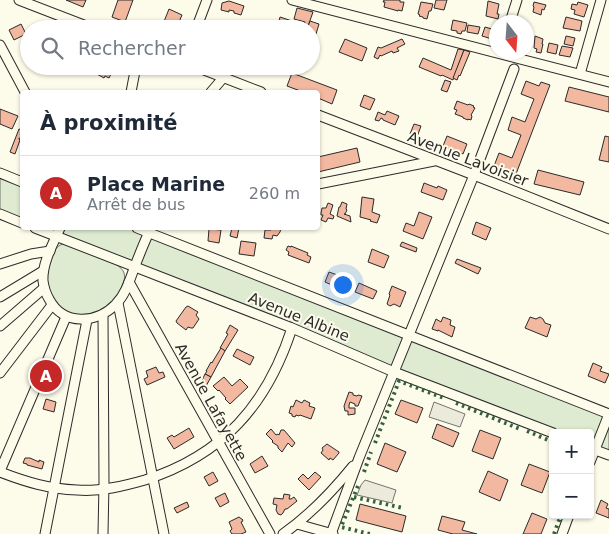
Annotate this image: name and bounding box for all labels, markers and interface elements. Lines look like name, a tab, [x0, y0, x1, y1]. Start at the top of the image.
north arrow	[489, 15, 534, 60]
search box	[20, 20, 320, 75]
icon: search	[38, 34, 66, 62]
text: Rechercher	[78, 37, 186, 59]
text: À proximité	[40, 111, 177, 135]
street label: Avenue Lavoisier	[405, 128, 532, 191]
text: Place Marine	[87, 173, 225, 195]
text: A	[50, 184, 62, 203]
text: 260 m	[249, 184, 300, 203]
text: Arrêt de bus	[87, 195, 185, 214]
your location	[330, 272, 356, 298]
street label: Avenue Albine	[246, 289, 352, 345]
street label: Avenue Lafayette	[171, 340, 251, 464]
pin: A	[30, 357, 62, 395]
map controls	[549, 429, 594, 519]
button: +	[549, 429, 594, 474]
button: −	[549, 474, 594, 519]

